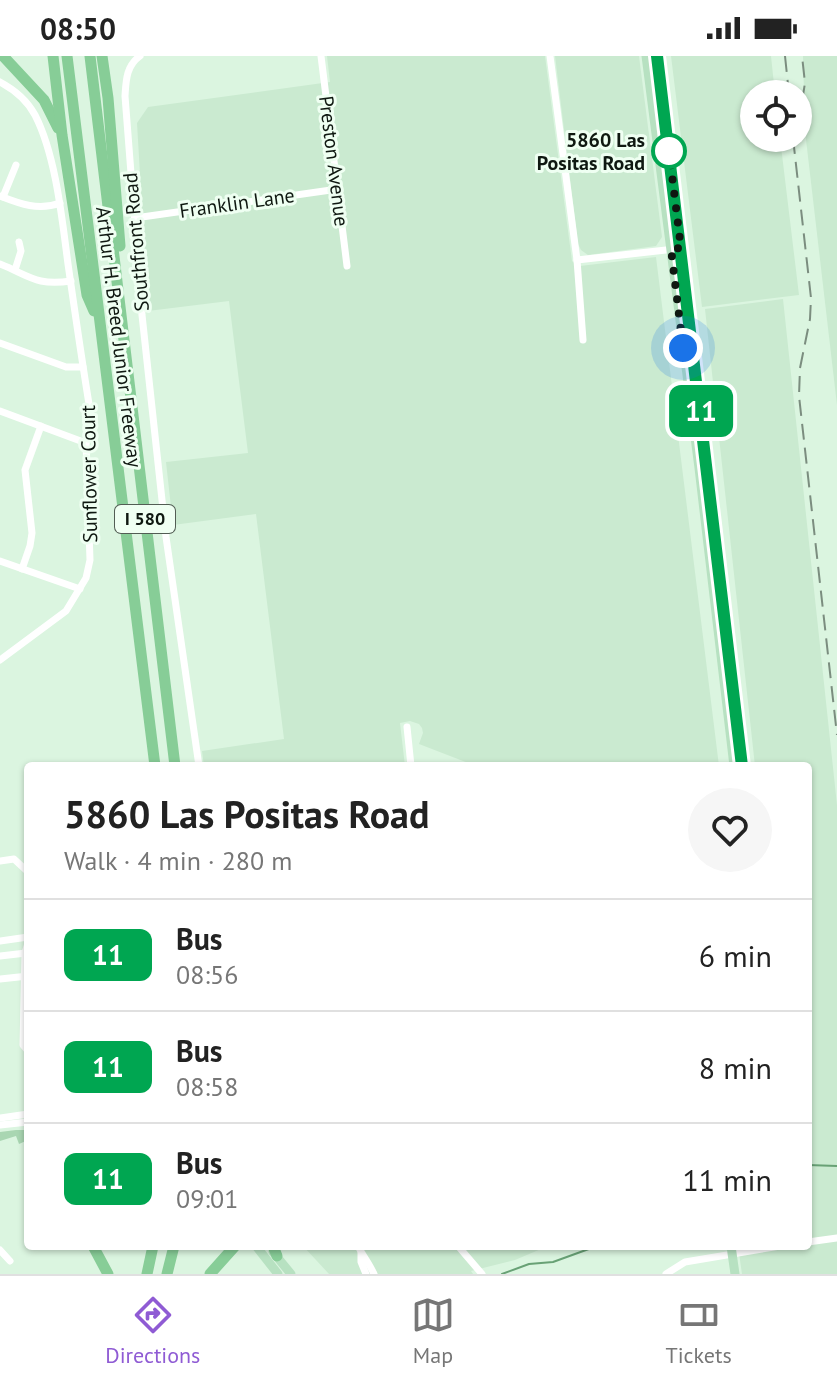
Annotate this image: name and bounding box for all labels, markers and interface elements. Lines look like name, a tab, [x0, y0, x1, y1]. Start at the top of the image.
text: 08:50	[40, 9, 116, 48]
map controls	[740, 80, 812, 152]
button: locate	[740, 80, 812, 152]
street label: Preston Avenue	[313, 94, 355, 228]
place label: 5860 Las Positas Road	[537, 127, 645, 176]
marker: 5860 Las Positas Road	[652, 134, 686, 168]
street label: Southfront Road	[117, 172, 155, 312]
street label: Franklin Lane	[178, 182, 296, 224]
street label: Arthur H. Breed Junior Freeway	[90, 205, 148, 470]
your location	[663, 328, 703, 368]
line badge: 11	[665, 385, 737, 437]
text: 11	[685, 392, 717, 429]
street label: Sunflower Court	[75, 405, 103, 543]
road number: I 580	[115, 505, 175, 533]
button: heart	[688, 788, 772, 872]
text: 5860 Las Positas Road	[64, 789, 429, 838]
text: Walk · 4 min · 280 m	[64, 844, 292, 877]
text: Bus	[176, 919, 223, 958]
text: 11	[92, 936, 124, 973]
text: 6 min	[699, 936, 772, 975]
text: 08:56	[176, 958, 238, 991]
text: Bus	[176, 1031, 223, 1070]
text: 11	[92, 1048, 124, 1085]
text: 8 min	[699, 1048, 772, 1087]
text: 08:58	[176, 1070, 238, 1103]
text: Bus	[176, 1143, 223, 1182]
text: 11	[92, 1160, 124, 1197]
text: 11 min	[682, 1160, 772, 1199]
text: 09:01	[176, 1182, 238, 1215]
tab: Directions	[105, 1293, 200, 1369]
tab: Map	[411, 1293, 455, 1369]
tab: Tickets	[666, 1293, 732, 1369]

